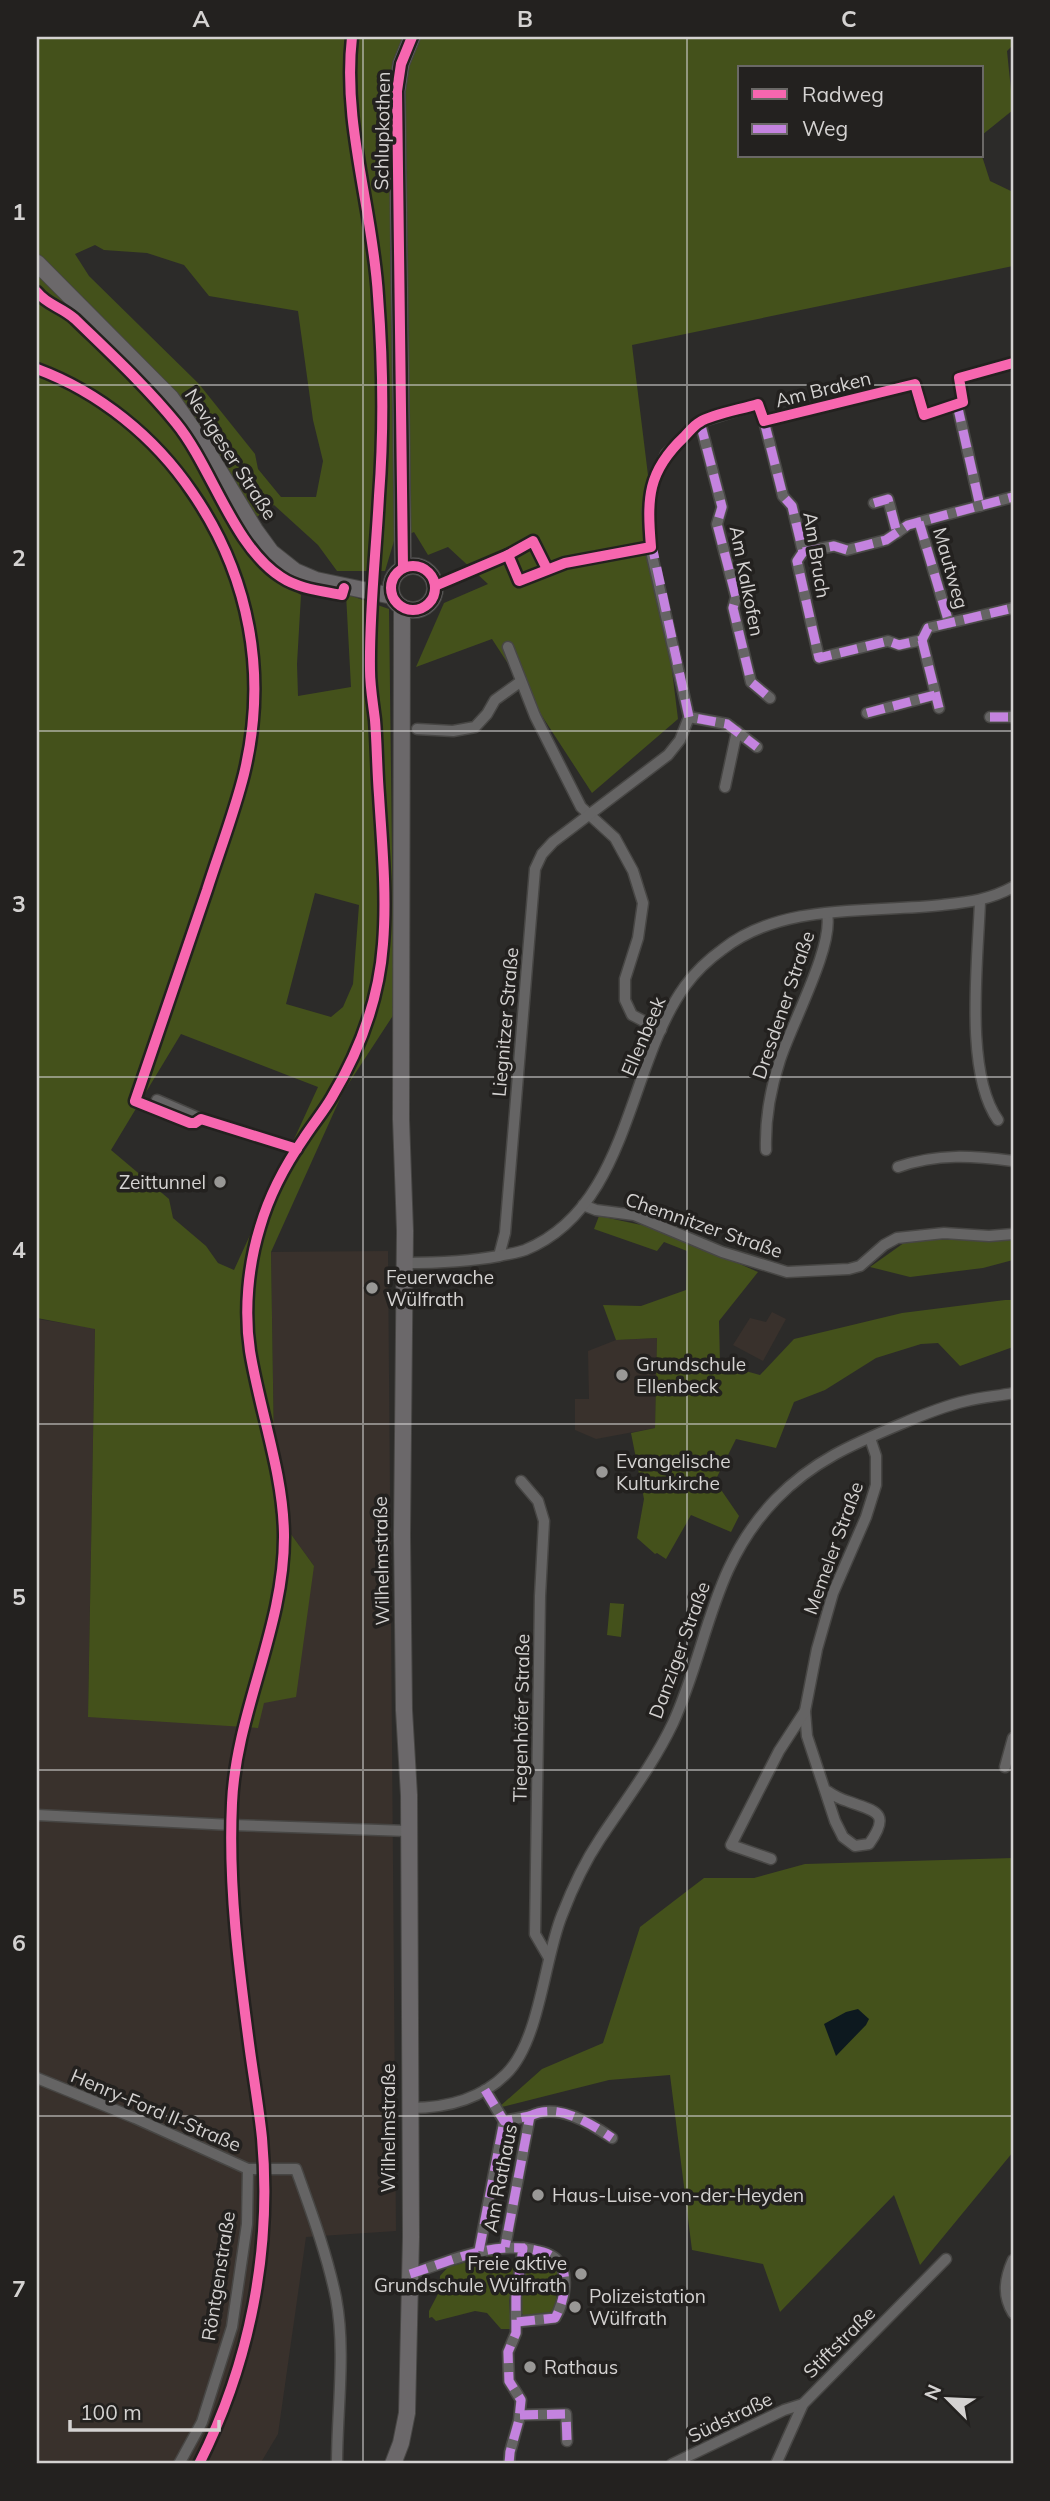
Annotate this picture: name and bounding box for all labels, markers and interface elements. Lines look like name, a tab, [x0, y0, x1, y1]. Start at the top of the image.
text: A	[192, 4, 210, 33]
text: B	[517, 4, 533, 33]
text: C	[841, 4, 857, 33]
legend	[738, 66, 984, 158]
street label: Schlupkothen	[369, 71, 395, 191]
text: Radweg	[802, 81, 884, 107]
text: Weg	[802, 115, 848, 141]
text: 1	[12, 197, 26, 226]
street label: Am Braken	[773, 366, 873, 412]
street label: Nevigeser Straße	[180, 384, 282, 524]
street label: Am Bruch	[798, 510, 836, 600]
street label: Am Kalkofen	[725, 524, 769, 638]
street label: Mautweg	[928, 525, 974, 611]
text: 2	[12, 543, 26, 572]
text: 3	[12, 889, 26, 918]
street label: Dresdener Straße	[746, 928, 820, 1082]
street label: Liegnitzer Straße	[487, 946, 523, 1098]
street label: Ellenbeek	[616, 993, 670, 1079]
place label: Zeittunnel	[119, 1170, 206, 1194]
marker: Zeittunnel	[212, 1174, 228, 1190]
street label: Chemnitzer Straße	[622, 1187, 786, 1263]
text: 4	[12, 1235, 26, 1264]
place label: Feuerwache Wülfrath	[386, 1265, 494, 1311]
marker: Feuerwache Wülfrath	[364, 1280, 380, 1296]
place label: Grundschule Ellenbeck	[636, 1352, 746, 1398]
marker: Grundschule Ellenbeck	[614, 1367, 630, 1383]
place label: Evangelische Kulturkirche	[616, 1449, 731, 1495]
marker: Evangelische Kulturkirche	[594, 1464, 610, 1480]
street label: Memeler Straße	[798, 1478, 868, 1618]
street label: Wilhelmstraße	[368, 1496, 394, 1626]
street label: Danziger Straße	[643, 1578, 715, 1722]
text: 5	[12, 1582, 26, 1611]
street label: Tiegenhöfer Straße	[508, 1634, 534, 1802]
text: 6	[12, 1928, 26, 1957]
street label: Henry-Ford II-Straße	[67, 2063, 245, 2157]
street label: Wilhelmstraße	[376, 2063, 400, 2193]
street label: Am Rathaus	[478, 2122, 522, 2234]
place label: Haus-Luise-von-der-Heyden	[552, 2183, 804, 2207]
marker: Haus-Luise-von-der-Heyden	[530, 2187, 546, 2203]
street label: Röntgenstraße	[196, 2209, 240, 2343]
place label: Freie aktive Grundschule Wülfrath	[374, 2251, 567, 2297]
marker: Freie aktive Grundschule Wülfrath	[573, 2266, 589, 2282]
text: 7	[12, 2274, 26, 2303]
place label: Polizeistation Wülfrath	[589, 2284, 706, 2330]
marker: Polizeistation Wülfrath	[567, 2299, 583, 2315]
street label: Stiftstraße	[798, 2301, 880, 2383]
place label: Rathaus	[544, 2355, 618, 2379]
marker: Rathaus	[522, 2359, 538, 2375]
north arrow	[914, 2364, 984, 2434]
text: N	[919, 2381, 946, 2404]
street label: Südstraße	[684, 2386, 776, 2448]
scale bar	[70, 2389, 219, 2433]
text: 100 m	[80, 2399, 142, 2425]

